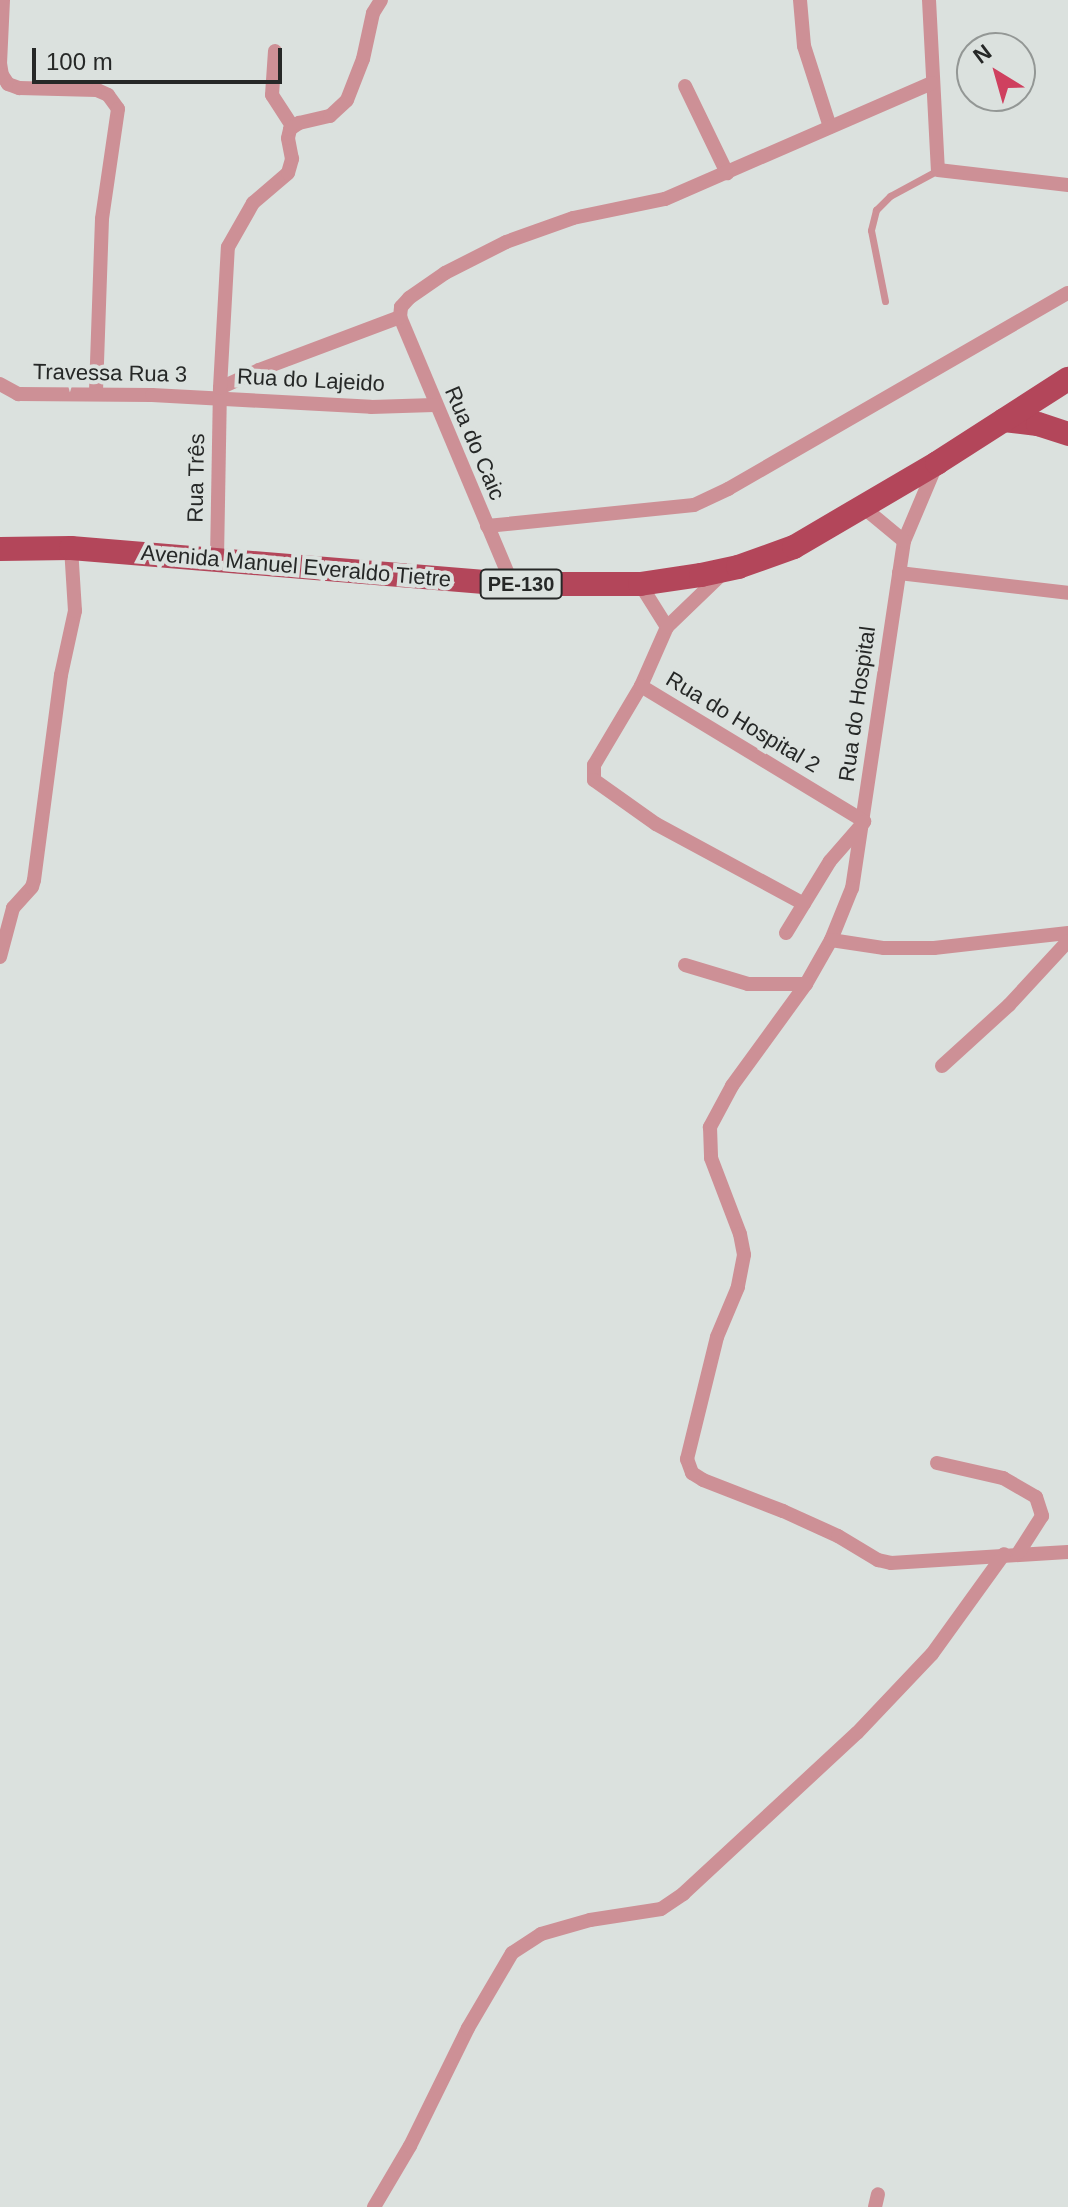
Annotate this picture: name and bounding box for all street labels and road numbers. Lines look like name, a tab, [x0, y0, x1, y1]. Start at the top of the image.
street label: Travessa Rua 3	[33, 358, 187, 388]
street label: Rua do Lajeido	[236, 363, 386, 397]
street label: Rua do Caic	[439, 382, 511, 504]
street label: Rua Três	[182, 433, 210, 523]
street label: Avenida Manuel Everaldo Tietre	[140, 539, 452, 593]
road number: PE-130	[479, 568, 563, 600]
street label: Rua do Hospital	[833, 625, 881, 783]
street label: Rua do Hospital 2	[661, 666, 825, 778]

